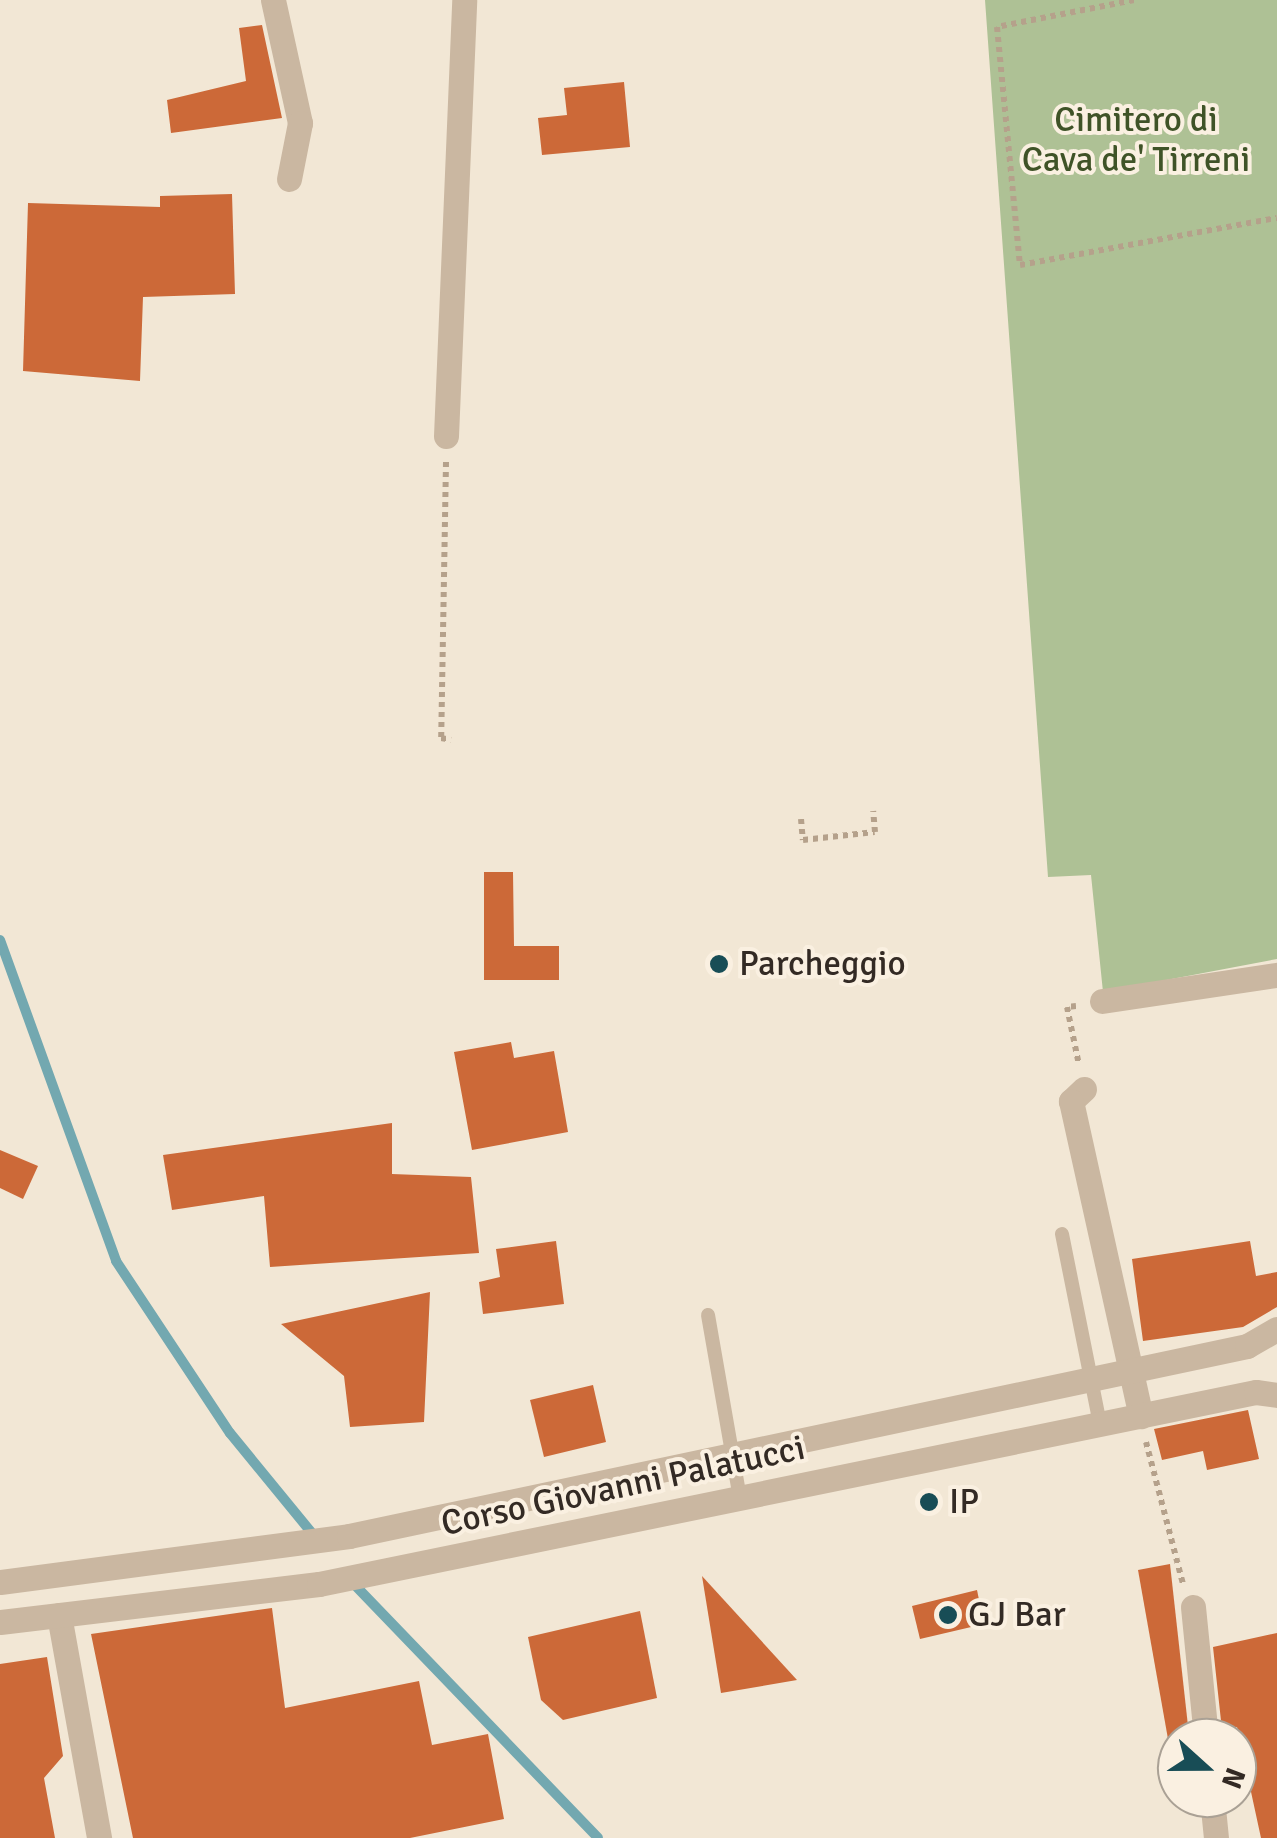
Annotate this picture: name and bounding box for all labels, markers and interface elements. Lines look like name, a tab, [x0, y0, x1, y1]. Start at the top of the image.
park label: Cimitero di Cava de' Tirreni	[1022, 99, 1250, 181]
place label: Parcheggio	[739, 943, 906, 985]
marker: Parcheggio	[708, 953, 730, 975]
street label: Corso Giovanni Palatucci	[437, 1427, 809, 1545]
place label: IP	[949, 1481, 979, 1523]
marker: IP	[918, 1491, 940, 1513]
place label: GJ Bar	[968, 1594, 1066, 1636]
marker: GJ Bar	[937, 1604, 959, 1626]
north arrow	[1157, 1718, 1257, 1818]
text: N	[1214, 1763, 1253, 1793]

